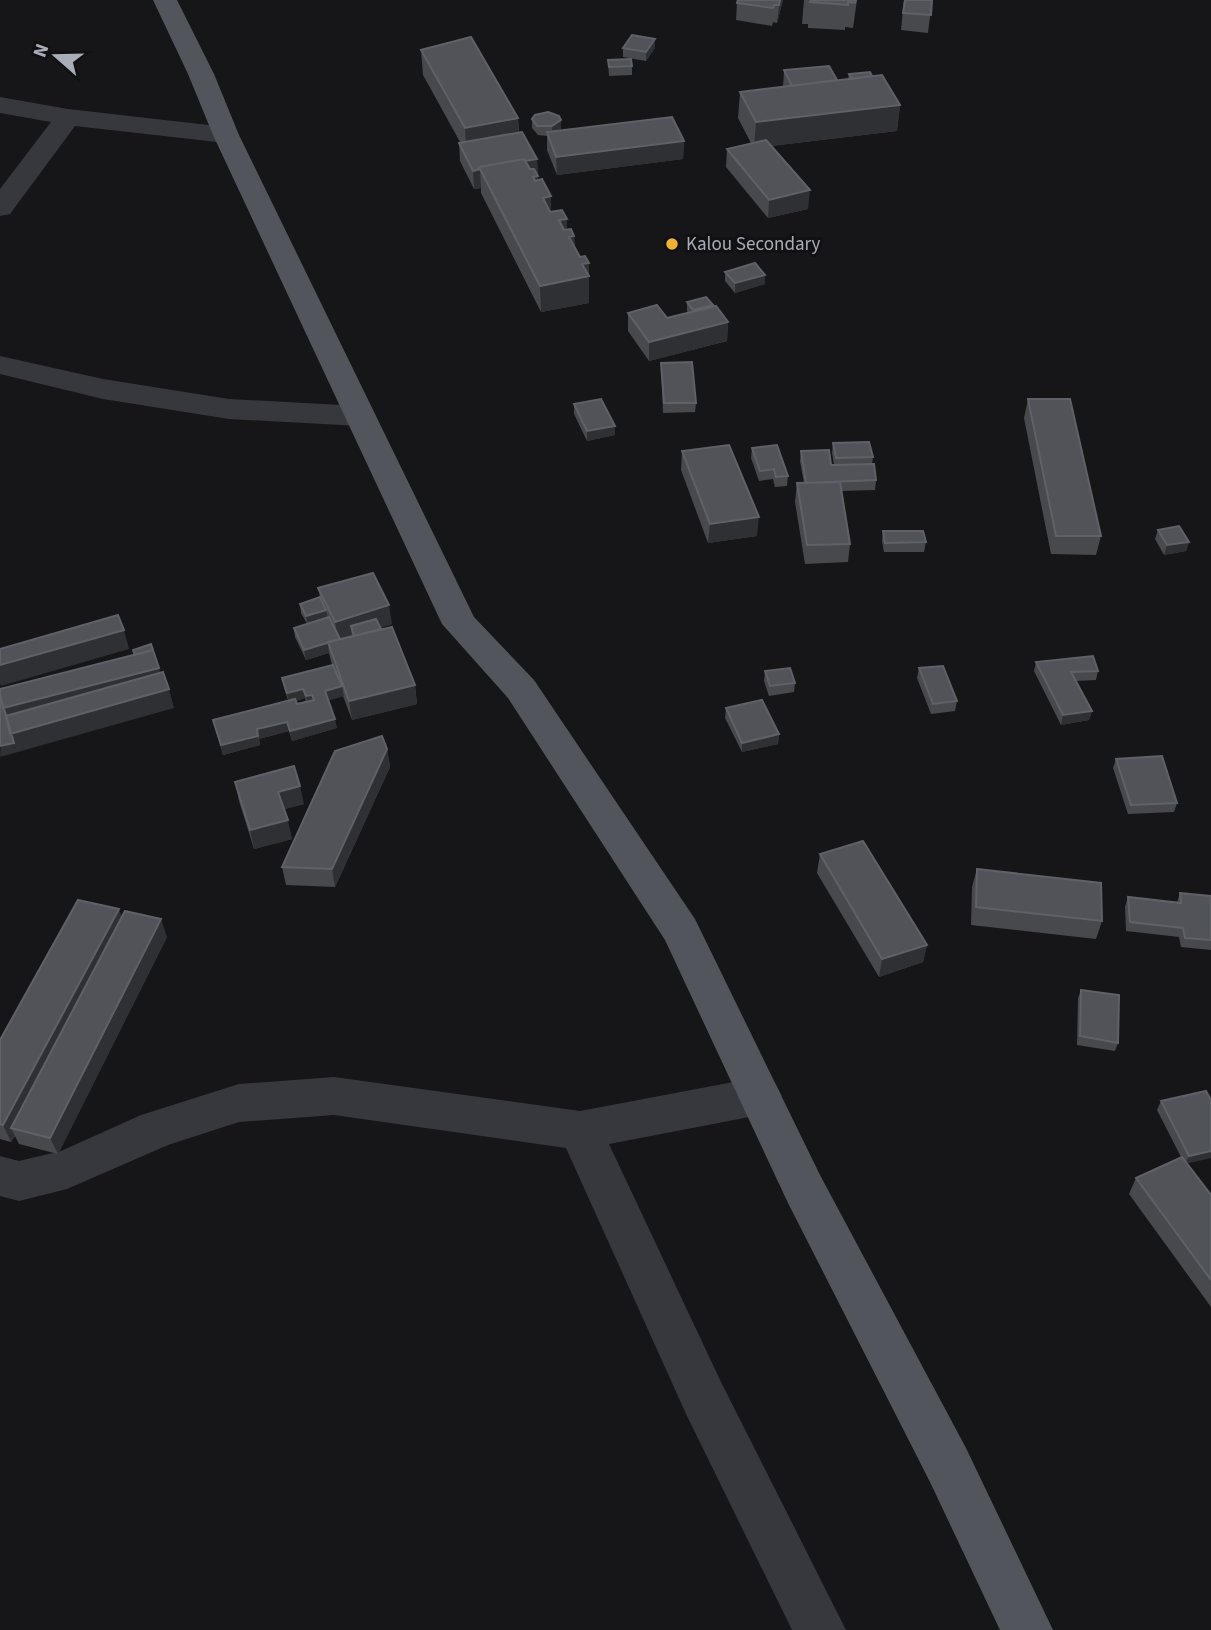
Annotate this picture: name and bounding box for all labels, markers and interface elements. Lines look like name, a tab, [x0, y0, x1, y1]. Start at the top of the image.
north arrow	[21, 21, 91, 91]
text: N	[27, 40, 56, 61]
place label: Kalou Secondary	[686, 231, 821, 258]
marker: Kalou Secondary	[664, 236, 680, 252]

